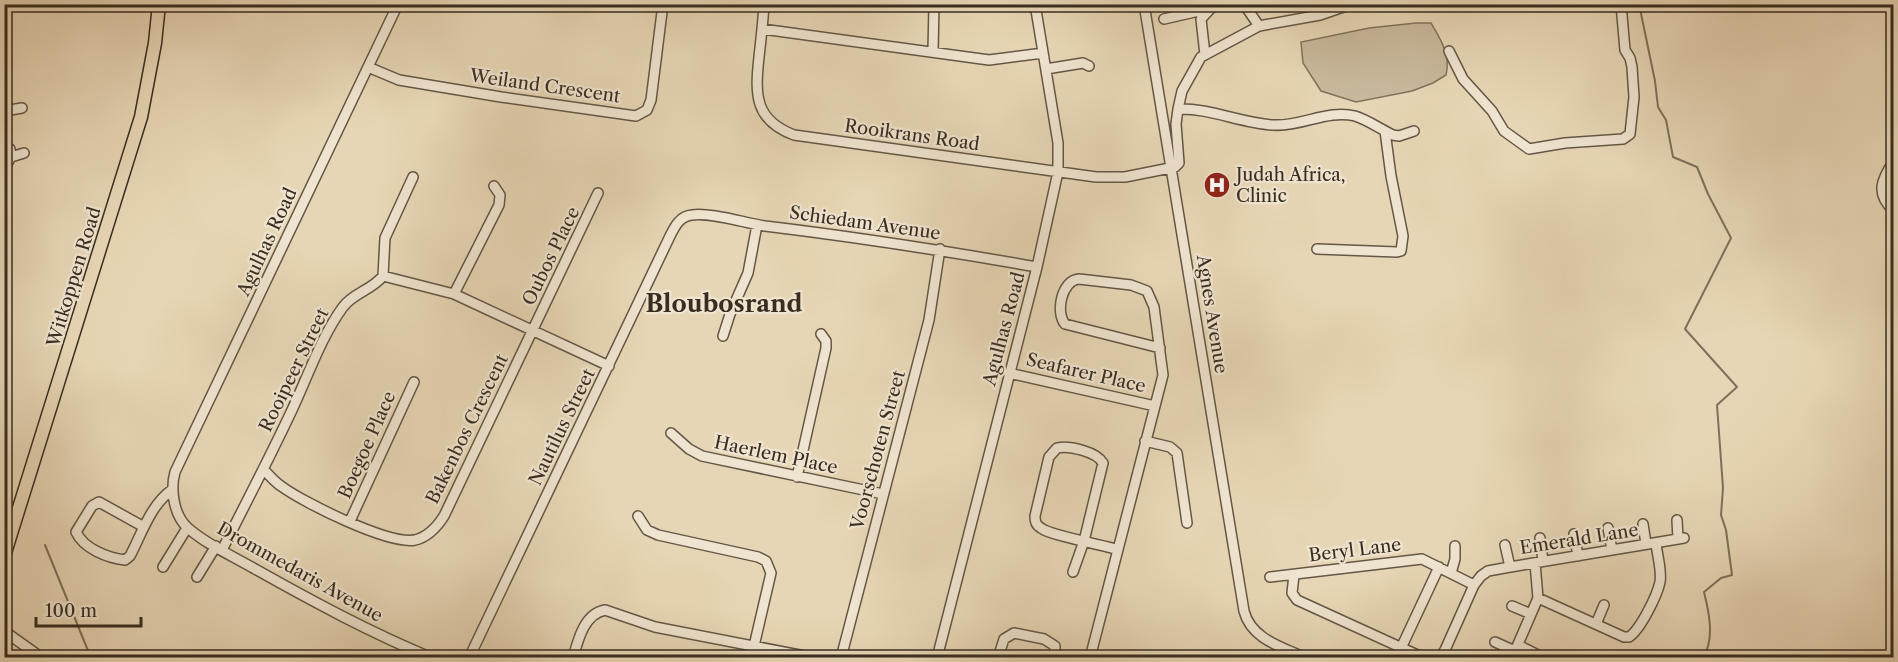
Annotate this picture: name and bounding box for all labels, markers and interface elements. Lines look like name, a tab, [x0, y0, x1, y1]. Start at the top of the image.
street label: Weiland Crescent	[467, 64, 622, 108]
street label: Rooikrans Road	[843, 115, 981, 155]
place label: Judah Africa, Clinic	[1233, 164, 1346, 207]
hospital icon: Judah Africa, Clinic	[1202, 170, 1232, 200]
street label: Agulhas Road	[232, 184, 302, 301]
street label: Schiedam Avenue	[788, 202, 942, 244]
street label: Oubos Place	[518, 203, 584, 309]
street label: Witkoppen Road	[42, 204, 106, 351]
street label: Agnes Avenue	[1192, 252, 1232, 375]
street label: Agulhas Road	[978, 270, 1030, 389]
district label: Bloubosrand	[645, 289, 803, 318]
street label: Rooipeer Street	[255, 304, 334, 435]
street label: Seafarer Place	[1024, 349, 1148, 397]
street label: Bakenbos Crescent	[421, 350, 513, 508]
street label: Nautilus Street	[524, 365, 600, 489]
street label: Voorschoten Street	[846, 367, 910, 533]
street label: Boegoe Place	[334, 388, 400, 502]
street label: Haerlem Place	[712, 431, 840, 479]
street label: Drommedaris Avenue	[213, 517, 387, 627]
street label: Emerald Lane	[1518, 519, 1640, 559]
street label: Beryl Lane	[1308, 533, 1402, 567]
scale bar	[36, 590, 141, 628]
text: 100 m	[45, 600, 97, 622]

